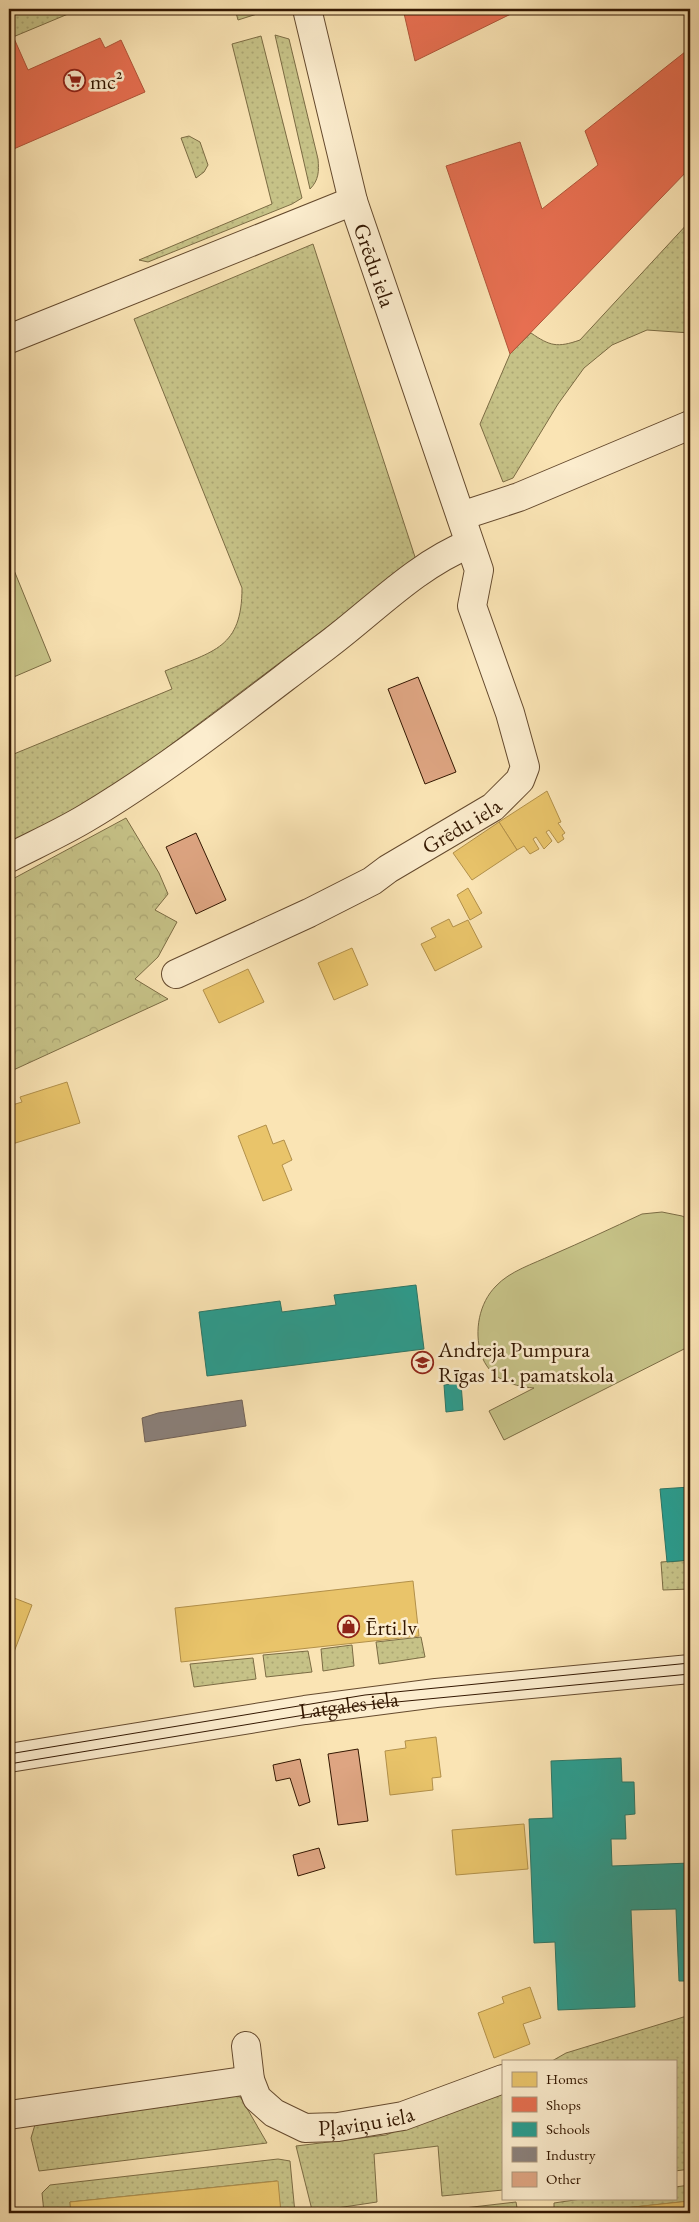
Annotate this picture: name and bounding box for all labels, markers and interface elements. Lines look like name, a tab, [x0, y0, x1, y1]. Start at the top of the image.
place label: mc²	[90, 67, 123, 96]
supermarket icon: mc²	[62, 69, 86, 93]
street label: Grēdu iela	[347, 219, 402, 311]
street label: Grēdu iela	[417, 792, 508, 861]
place label: Andreja Pumpura Rīgas 11. pamatskola	[437, 1335, 614, 1389]
school or university icon: Andreja Pumpura Rīgas 11. pamatskola	[410, 1350, 434, 1374]
place label: Ērti.lv	[365, 1613, 417, 1642]
shop icon: Ērti.lv	[337, 1615, 361, 1639]
street label: Latgales iela	[297, 1684, 401, 1726]
legend	[502, 2060, 676, 2200]
text: Homes	[546, 2069, 588, 2088]
text: Shops	[546, 2095, 581, 2114]
street label: Pļaviņu iela	[318, 2099, 418, 2143]
text: Schools	[546, 2119, 590, 2138]
text: Industry	[546, 2145, 596, 2164]
text: Other	[546, 2169, 581, 2188]

